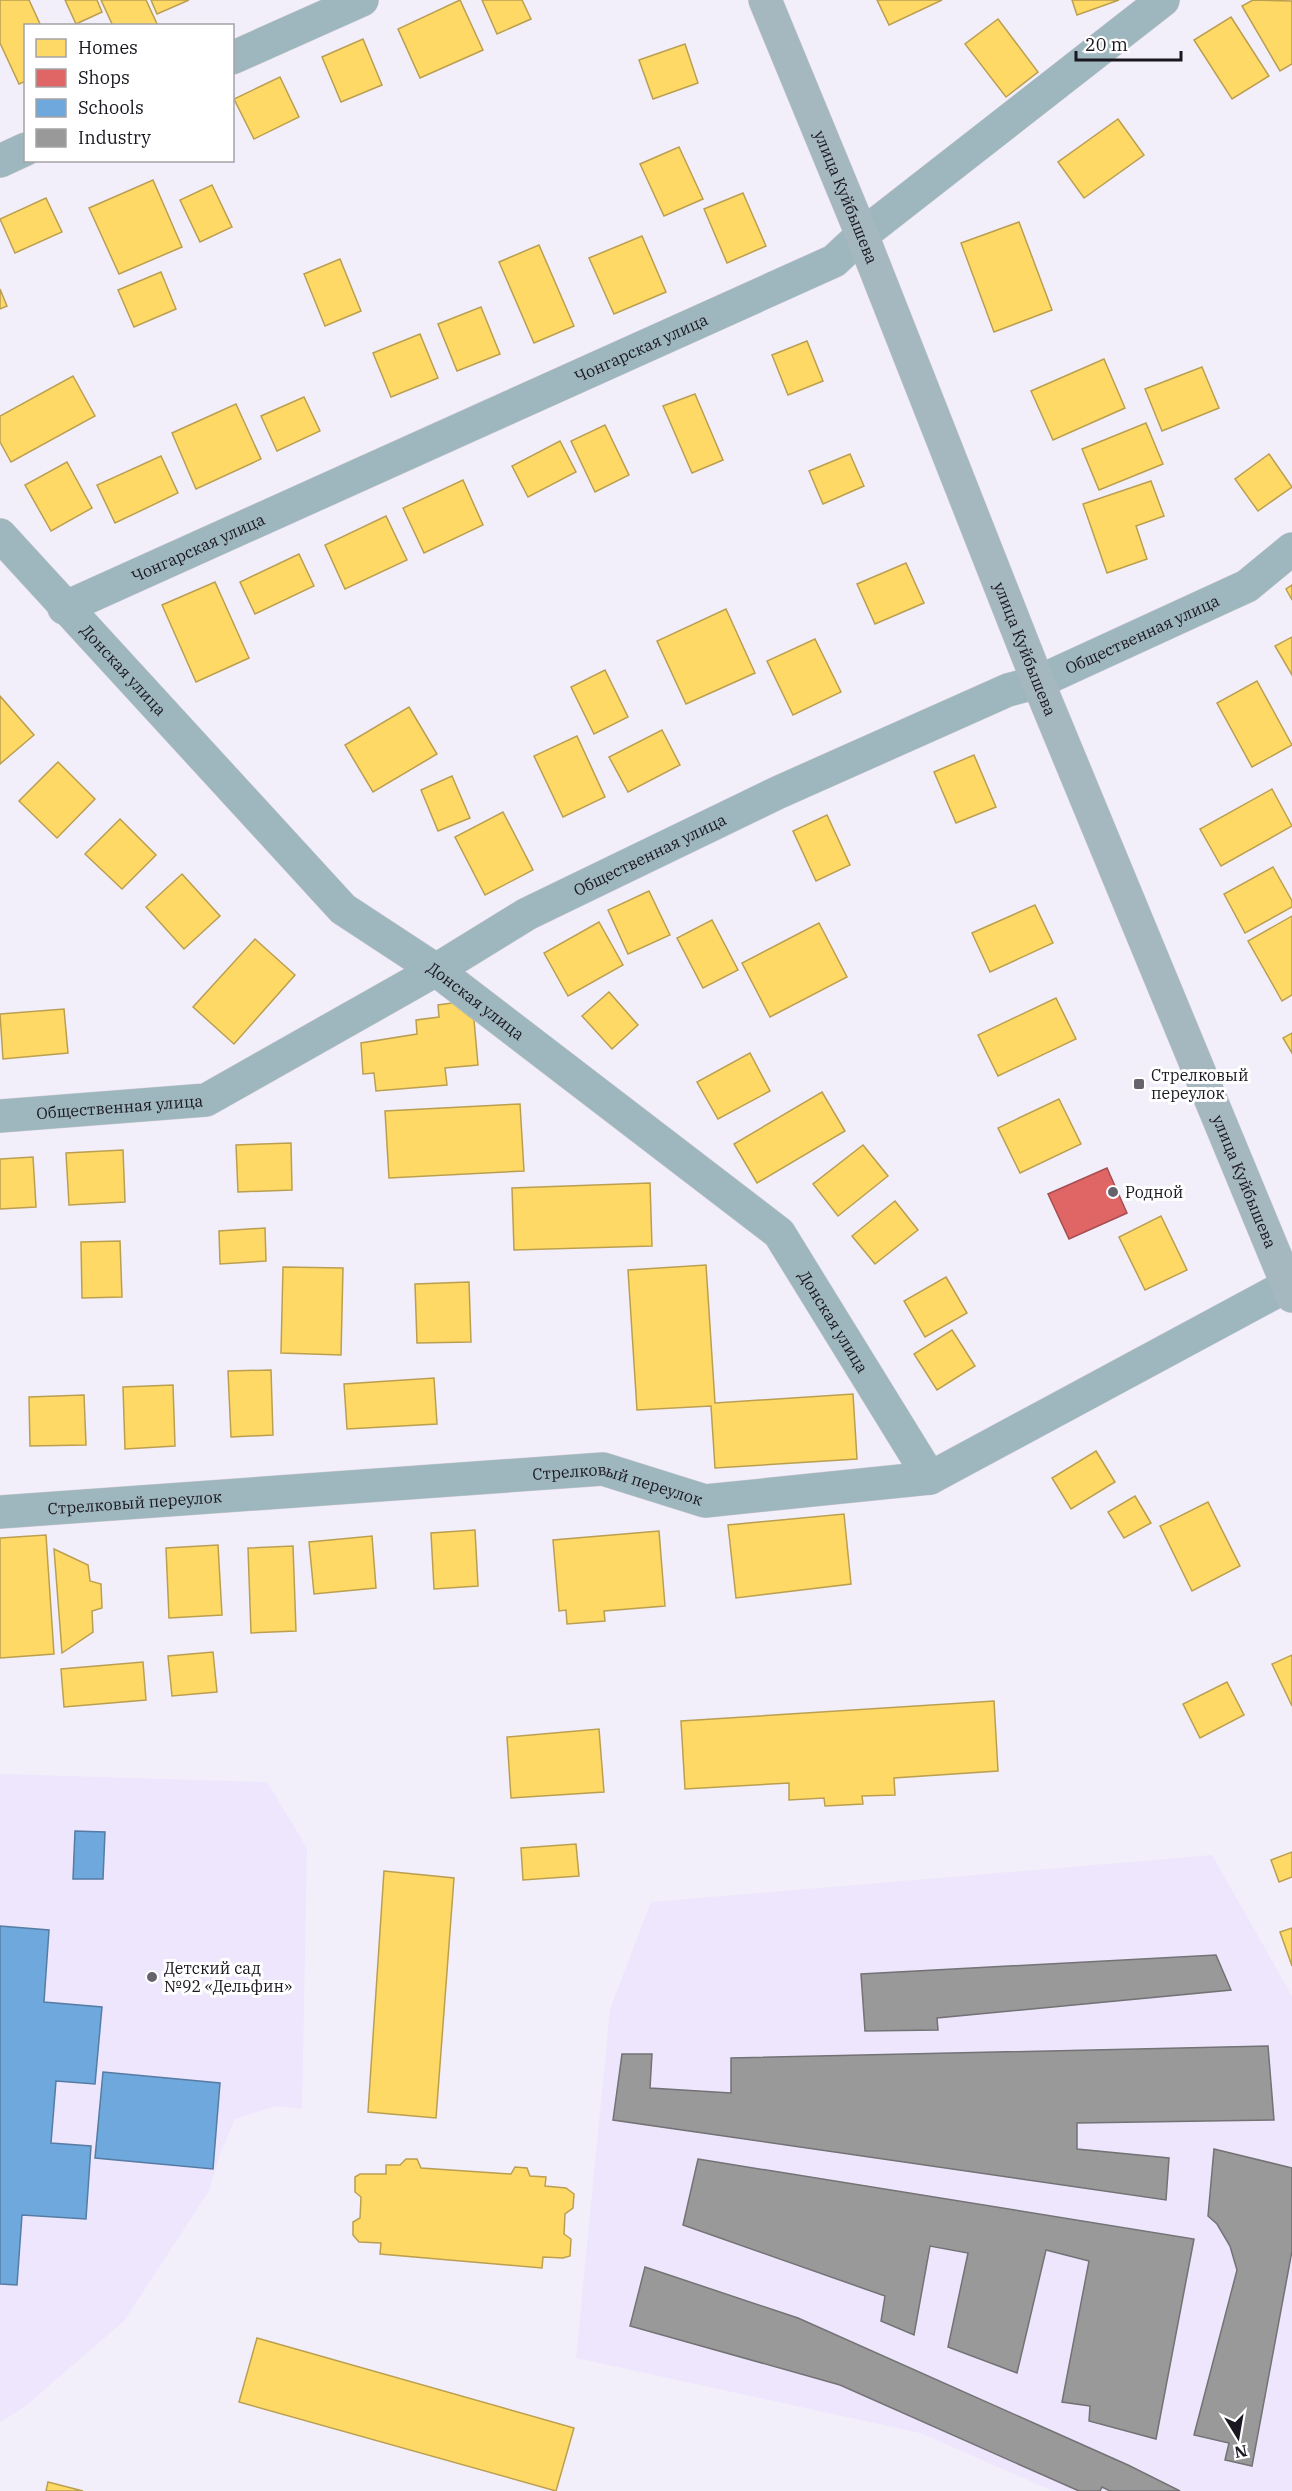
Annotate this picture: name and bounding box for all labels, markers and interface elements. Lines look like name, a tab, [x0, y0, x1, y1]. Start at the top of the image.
legend	[24, 24, 234, 162]
scale bar	[1076, 24, 1181, 62]
text: 20 m	[1085, 33, 1128, 56]
text: Homes	[78, 36, 138, 59]
text: Shops	[78, 66, 130, 89]
text: Schools	[78, 96, 144, 119]
text: Industry	[78, 126, 151, 149]
street label: улица Куйбышева	[810, 127, 882, 267]
street label: Чонгарская улица	[571, 309, 711, 387]
street label: Чонгарская улица	[128, 509, 268, 586]
street label: улица Куйбышева	[990, 579, 1061, 719]
street label: Общественная улица	[1062, 590, 1223, 678]
street label: Донская улица	[77, 620, 171, 720]
street label: Общественная улица	[570, 809, 730, 900]
street label: Донская улица	[424, 957, 529, 1044]
place label: Стрелковый переулок	[1151, 1065, 1248, 1103]
marker: Стрелковый переулок	[1132, 1077, 1146, 1091]
street label: Общественная улица	[35, 1090, 204, 1123]
street label: улица Куйбышева	[1208, 1112, 1281, 1251]
place label: Родной	[1125, 1182, 1183, 1202]
marker: Родной	[1106, 1185, 1120, 1199]
street label: Донская улица	[794, 1267, 873, 1377]
street label: Стрелковый переулок	[532, 1459, 706, 1510]
street label: Стрелковый переулок	[47, 1486, 223, 1519]
place label: Детский сад №92 «Дельфин»	[164, 1958, 292, 1996]
marker: Детский сад №92 «Дельфин»	[145, 1970, 159, 1984]
north arrow	[1208, 2407, 1268, 2467]
text: N	[1233, 2441, 1249, 2463]

